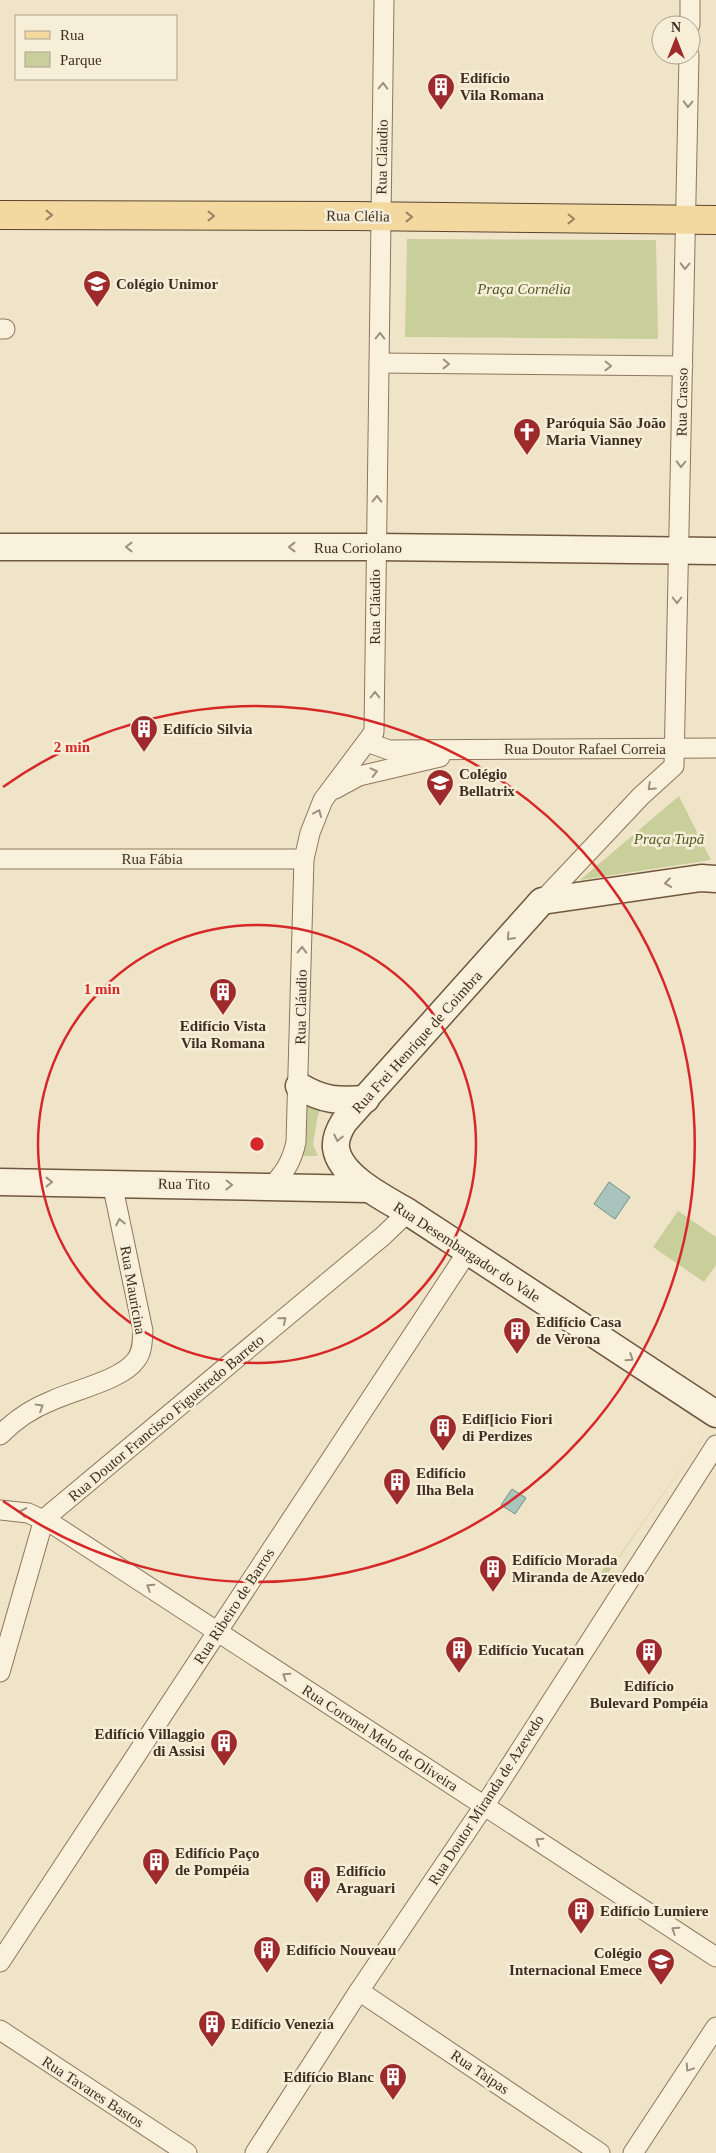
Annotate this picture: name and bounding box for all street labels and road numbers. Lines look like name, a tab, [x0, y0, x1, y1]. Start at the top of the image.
street label: Rua Cláudio	[373, 119, 391, 195]
street label: Rua Clélia	[326, 207, 390, 225]
street label: Rua Crasso	[673, 367, 691, 437]
street label: Rua Coriolano	[314, 540, 402, 556]
street label: Rua Cláudio	[367, 569, 383, 645]
street label: Rua Doutor Rafael Correia	[504, 741, 666, 757]
street label: Rua Fábia	[121, 851, 183, 867]
street label: Rua Frei Henrique de Coimbra	[349, 967, 485, 1116]
street label: Rua Cláudio	[292, 969, 310, 1045]
street label: Rua Tito	[158, 1176, 210, 1192]
street label: Rua Desembargador do Vale	[391, 1199, 544, 1306]
street label: Rua Mauricina	[117, 1245, 149, 1336]
street label: Rua Doutor Francisco Figueiredo Barreto	[65, 1332, 267, 1504]
street label: Rua Ribeiro de Barros	[191, 1545, 277, 1667]
street label: Rua Coronel Melo de Oliveira	[299, 1682, 461, 1795]
street label: Rua Doutor Miranda de Azevedo	[425, 1712, 547, 1888]
street label: Rua Taipas	[448, 2047, 512, 2097]
street label: Rua Tavares Bastos	[39, 2053, 147, 2131]

